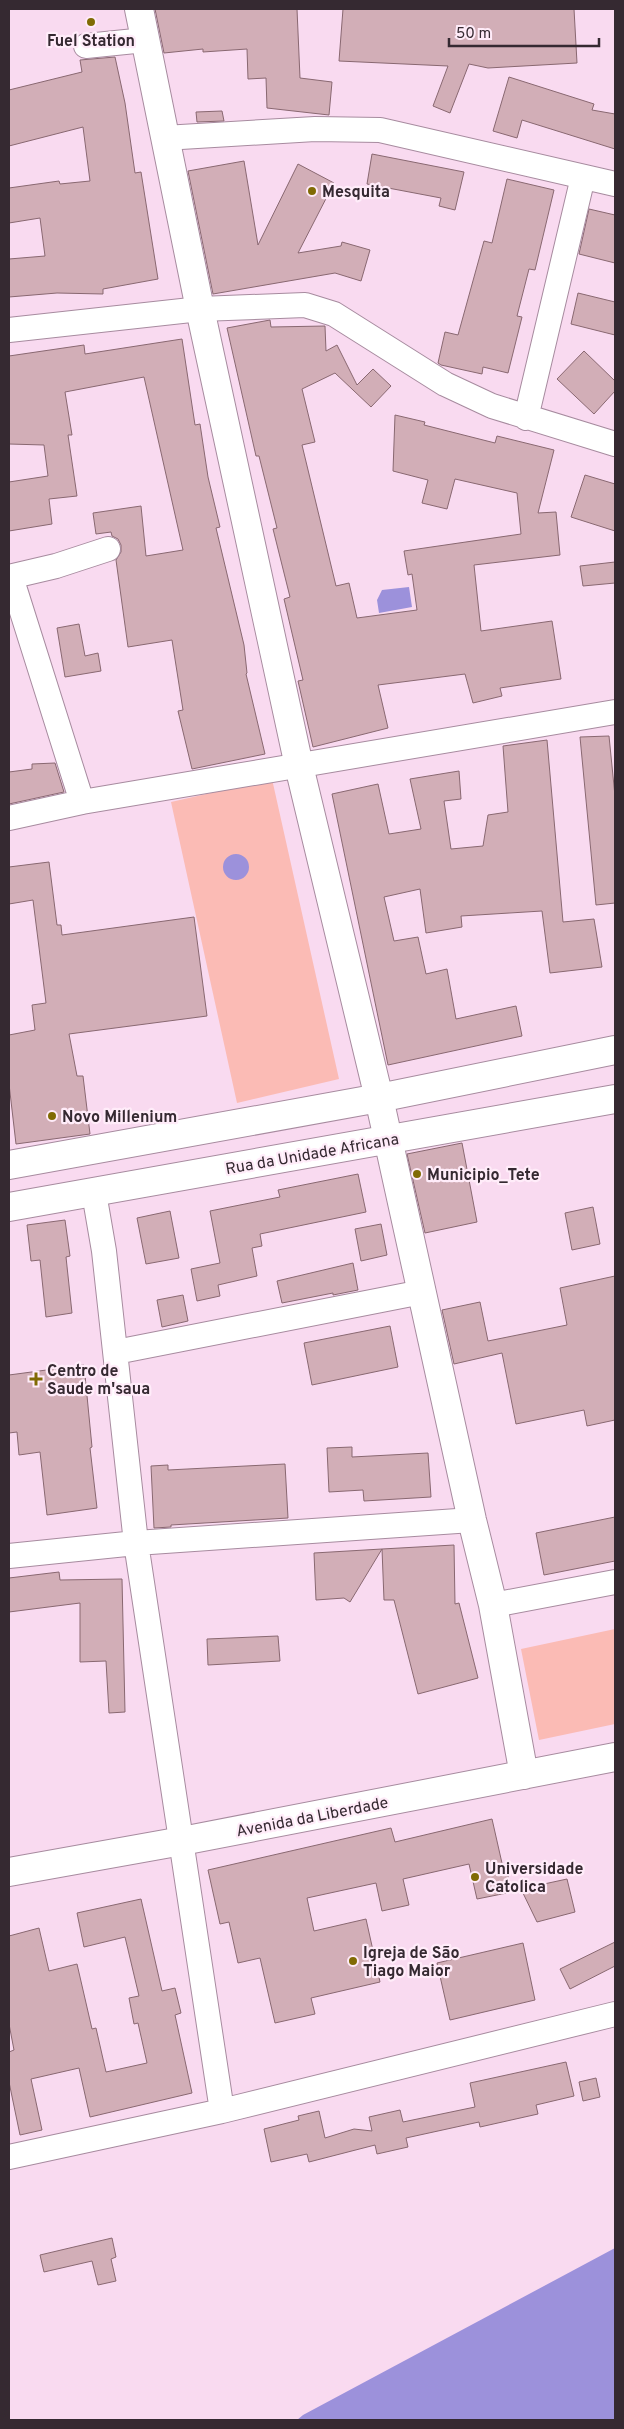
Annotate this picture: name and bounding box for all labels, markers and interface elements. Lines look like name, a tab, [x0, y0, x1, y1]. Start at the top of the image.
scale bar	[449, 15, 599, 47]
marker: Fuel Station	[85, 16, 97, 28]
text: 50 m	[456, 25, 491, 44]
place label: Fuel Station	[47, 32, 135, 52]
place label: Mesquita	[322, 183, 390, 203]
marker: Mesquita	[306, 185, 318, 197]
place label: Novo Millenium	[62, 1108, 177, 1128]
marker: Novo Millenium	[46, 1110, 58, 1122]
street label: Rua da Unidade Africana	[224, 1130, 401, 1180]
place label: Municipio_Tete	[427, 1166, 540, 1186]
marker: Municipio_Tete	[411, 1168, 423, 1180]
place label: Centro de Saude m'saua	[47, 1362, 150, 1400]
marker: Centro de Saude m'saua	[29, 1372, 43, 1386]
street label: Avenida da Liberdade	[235, 1793, 390, 1843]
place label: Universidade Catolica	[485, 1860, 583, 1898]
marker: Universidade Catolica	[469, 1871, 481, 1883]
place label: Igreja de São Tiago Maior	[363, 1944, 460, 1982]
marker: Igreja de São Tiago Maior	[347, 1955, 359, 1967]

